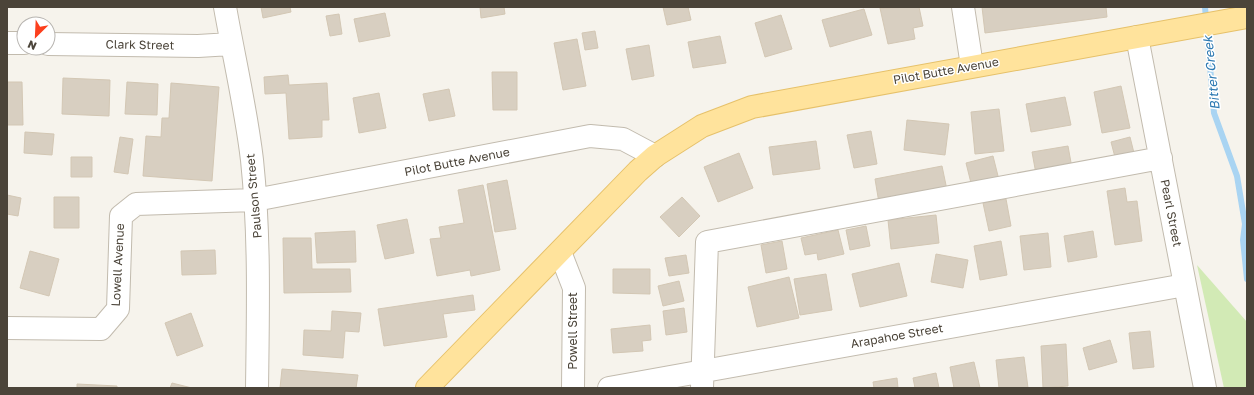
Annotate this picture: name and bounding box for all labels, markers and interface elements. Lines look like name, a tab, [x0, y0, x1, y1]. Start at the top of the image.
north arrow	[16, 16, 56, 56]
water label: Bitter Creek	[1199, 33, 1223, 111]
street label: Clark Street	[106, 36, 175, 53]
text: N	[25, 38, 38, 53]
street label: Pilot Butte Avenue	[892, 54, 1000, 87]
street label: Pilot Butte Avenue	[403, 144, 511, 179]
street label: Paulson Street	[242, 153, 265, 239]
street label: Pearl Street	[1158, 178, 1185, 248]
street label: Lowell Avenue	[108, 223, 127, 307]
street label: Powell Street	[565, 292, 580, 370]
street label: Arapahoe Street	[850, 320, 944, 351]

